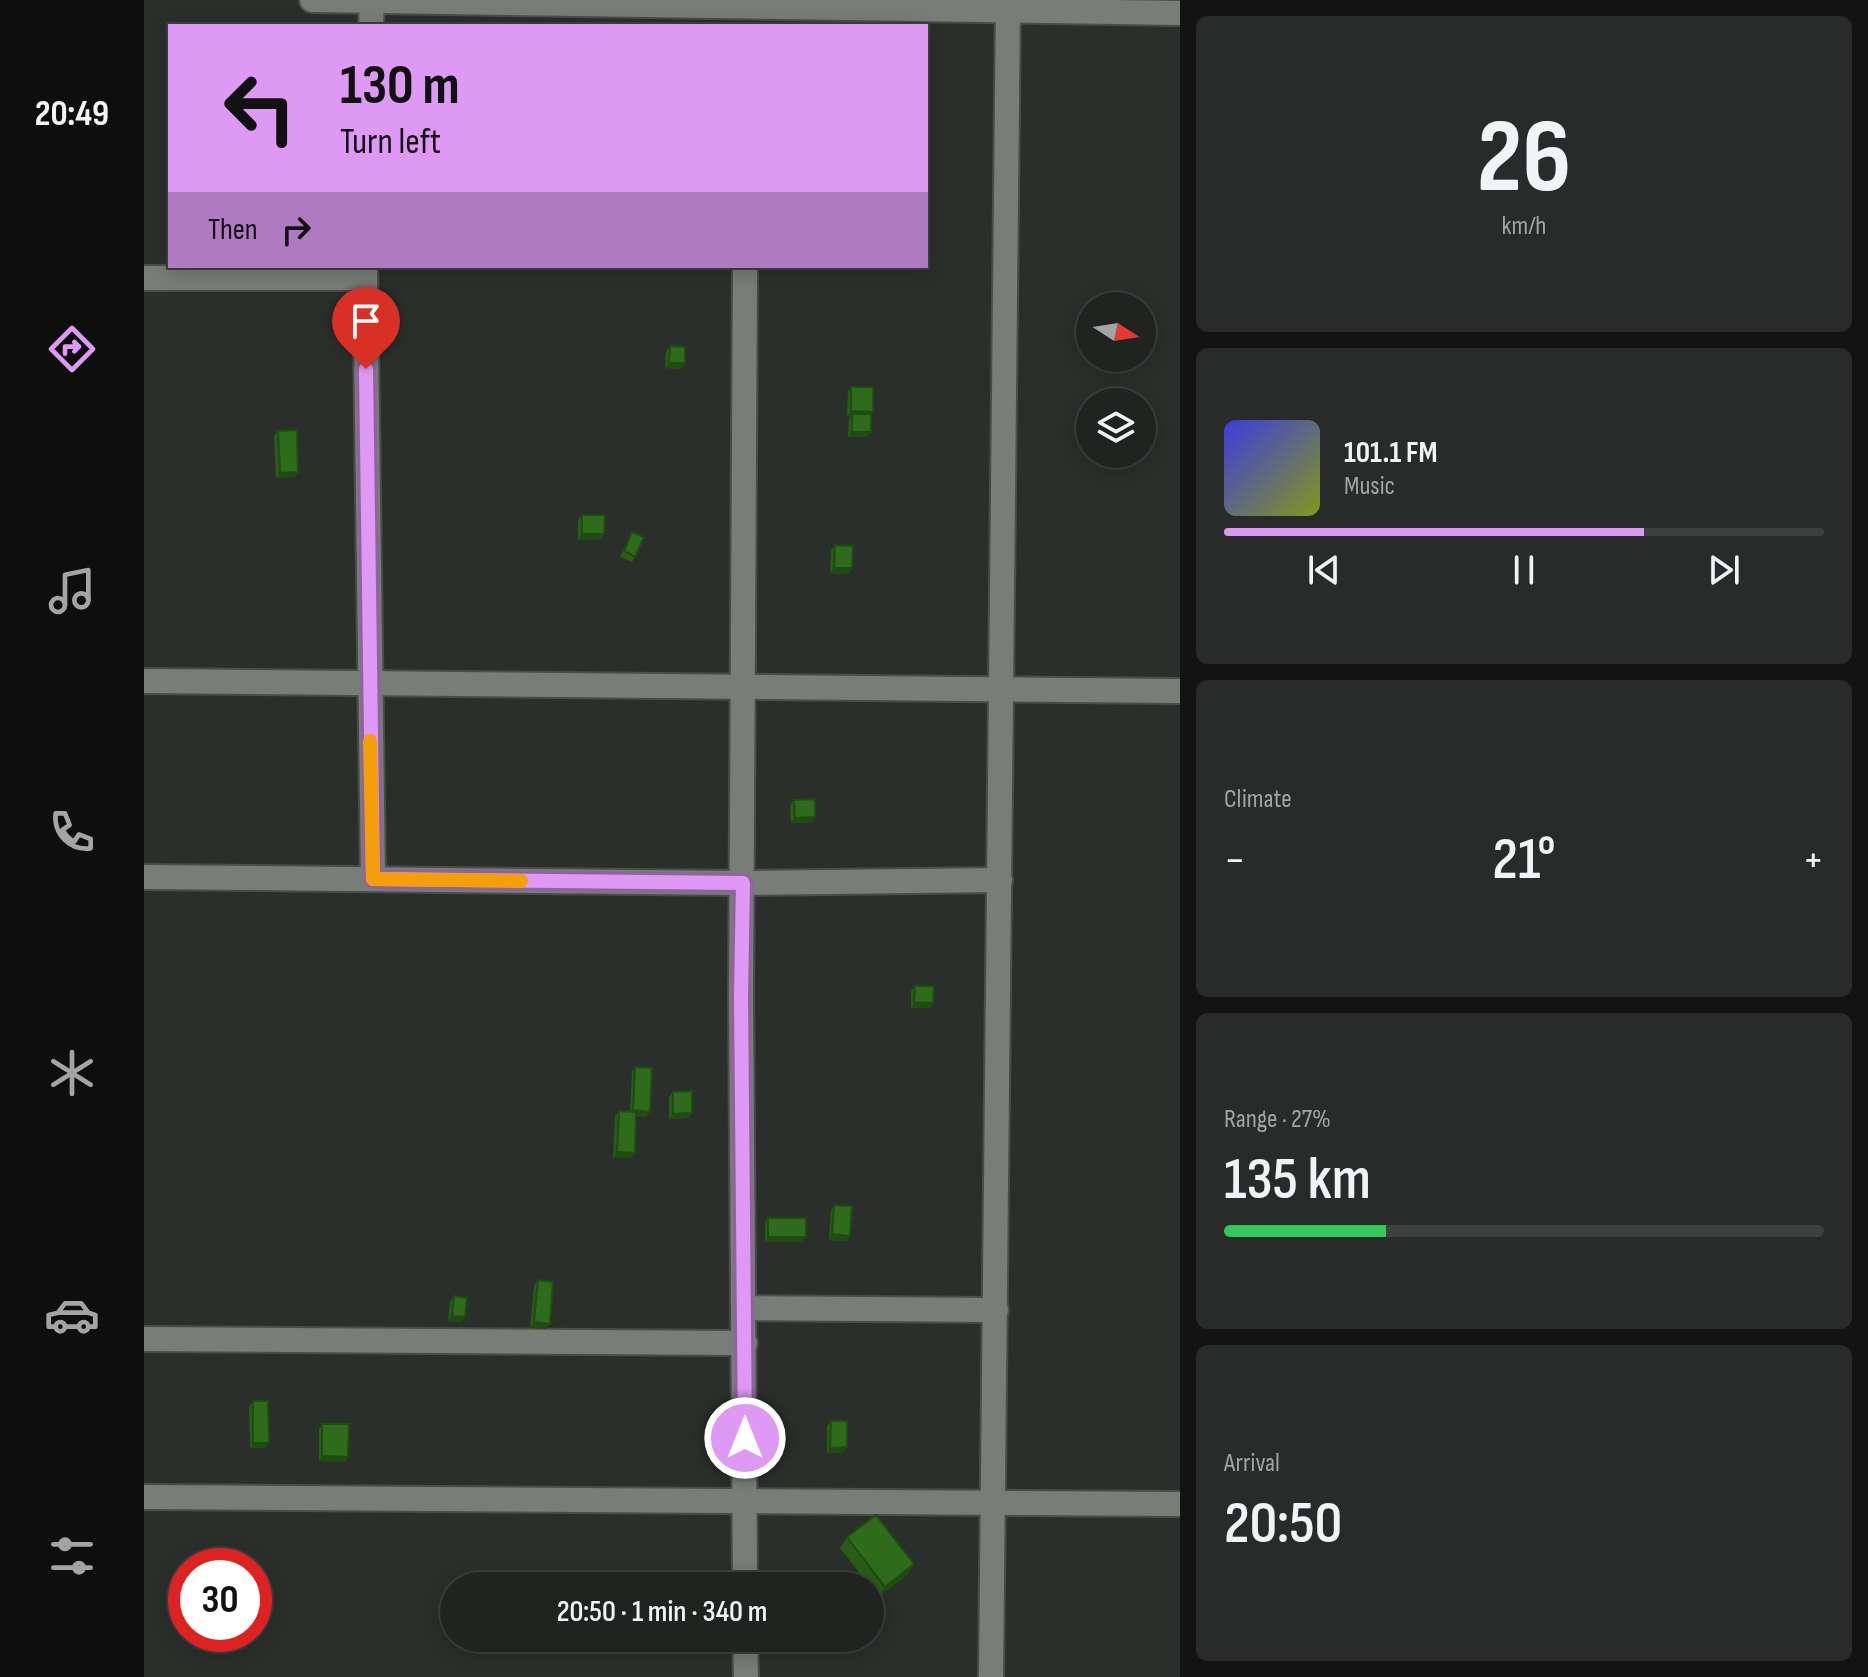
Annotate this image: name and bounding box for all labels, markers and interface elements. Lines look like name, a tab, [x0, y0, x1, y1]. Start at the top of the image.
text: 130 m	[340, 53, 460, 120]
icon: left	[208, 56, 312, 160]
text: 20:49	[35, 93, 109, 136]
text: 26	[1477, 96, 1571, 221]
text: Turn left	[340, 121, 441, 164]
icon: right	[274, 208, 318, 252]
text: km/h	[1502, 211, 1546, 242]
text: Then	[208, 212, 258, 248]
pin	[332, 287, 400, 369]
north arrow	[1076, 292, 1156, 372]
map controls	[1076, 292, 1156, 468]
icon: arrive	[344, 299, 388, 343]
icon: directions	[44, 321, 100, 377]
button: layers	[1076, 388, 1156, 468]
text: 101.1 FM	[1344, 435, 1438, 471]
text: Music	[1344, 471, 1395, 502]
icon: previous	[1302, 548, 1346, 592]
icon: pause	[1502, 548, 1546, 592]
icon: next	[1702, 548, 1746, 592]
icon: music	[44, 563, 100, 619]
text: Climate	[1224, 784, 1292, 815]
icon: phone	[44, 804, 100, 860]
text: 21°	[1492, 824, 1556, 896]
text: −	[1224, 834, 1246, 887]
text: +	[1802, 834, 1824, 887]
icon: climate	[44, 1045, 100, 1101]
text: Range · 27%	[1224, 1104, 1331, 1135]
text: 135 km	[1224, 1144, 1371, 1216]
icon: car	[44, 1287, 100, 1343]
position arrow	[703, 1396, 787, 1480]
text: Arrival	[1224, 1448, 1280, 1479]
text: 20:50	[1224, 1488, 1342, 1560]
icon: filters	[44, 1528, 100, 1584]
speed limit sign: 30	[168, 1548, 272, 1652]
text: 20:50 · 1 min · 340 m	[557, 1594, 767, 1630]

